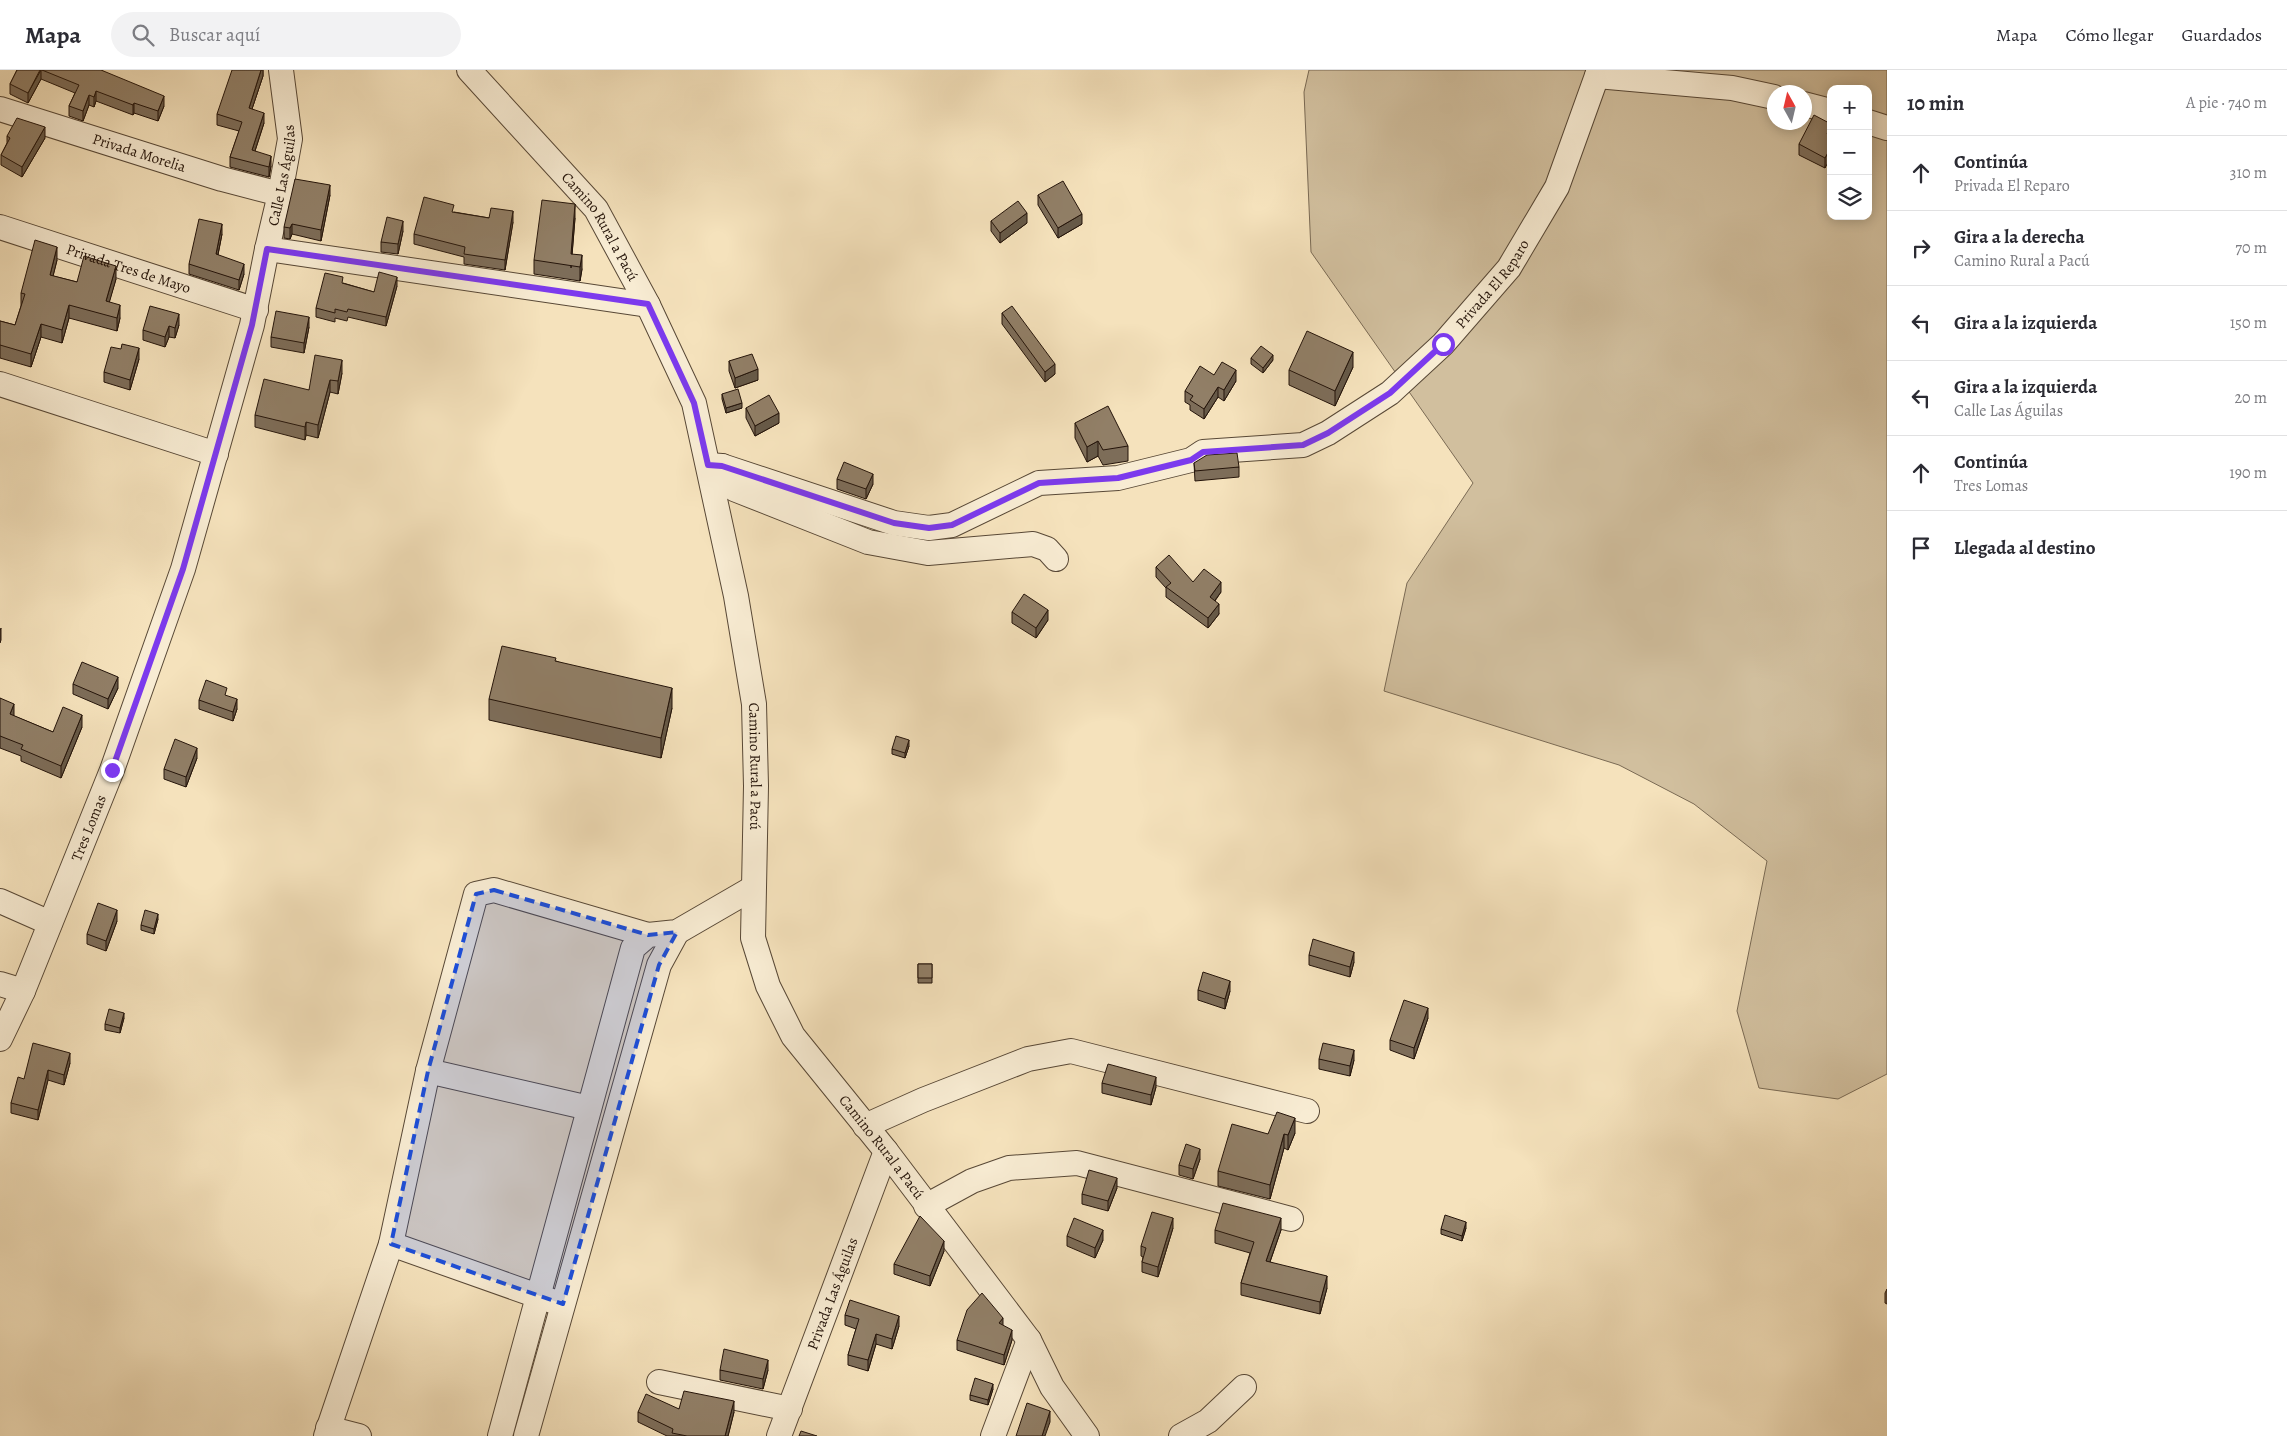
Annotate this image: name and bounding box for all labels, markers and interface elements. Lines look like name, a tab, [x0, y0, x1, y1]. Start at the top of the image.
search box	[111, 12, 461, 57]
text: Mapa	[25, 19, 81, 51]
icon: search	[129, 21, 157, 49]
text: Buscar aquí	[169, 22, 260, 48]
text: Mapa	[1996, 23, 2037, 47]
text: Cómo llegar	[2065, 23, 2154, 47]
text: Guardados	[2182, 23, 2262, 47]
north arrow	[1767, 85, 1812, 130]
map controls	[1827, 85, 1872, 220]
button: +	[1827, 85, 1872, 130]
text: 10 min	[1907, 89, 1964, 117]
text: A pie · 740 m	[2186, 92, 2267, 114]
street label: Calle Las Águilas	[263, 124, 300, 228]
street label: Privada Morelia	[90, 129, 188, 177]
button: −	[1827, 130, 1872, 175]
text: Continúa	[1954, 149, 2028, 175]
icon: ahead	[1907, 159, 1935, 187]
text: 310 m	[2230, 162, 2267, 184]
street label: Camino Rural a Pacú	[557, 168, 644, 285]
button: layers	[1827, 175, 1872, 220]
text: Privada El Reparo	[1954, 175, 2070, 197]
text: Gira a la derecha	[1954, 224, 2085, 250]
icon: right	[1907, 234, 1935, 262]
street label: Privada El Reparo	[1451, 236, 1534, 333]
text: 70 m	[2235, 237, 2267, 259]
street label: Privada Tres de Mayo	[64, 239, 193, 298]
text: Camino Rural a Pacú	[1954, 250, 2090, 272]
icon: left	[1907, 309, 1935, 337]
text: Gira a la izquierda	[1954, 310, 2097, 336]
text: 150 m	[2230, 312, 2267, 334]
route start	[1432, 333, 1455, 356]
text: Gira a la izquierda	[1954, 374, 2097, 400]
icon: left	[1907, 384, 1935, 412]
text: 20 m	[2234, 387, 2267, 409]
text: Calle Las Águilas	[1954, 400, 2063, 422]
text: Continúa	[1954, 449, 2028, 475]
icon: ahead	[1907, 459, 1935, 487]
text: 190 m	[2229, 462, 2267, 484]
text: Tres Lomas	[1954, 475, 2028, 497]
icon: arrive	[1907, 534, 1935, 562]
text: Llegada al destino	[1954, 535, 2096, 561]
street label: Camino Rural a Pacú	[744, 702, 766, 831]
route end	[101, 759, 124, 782]
street label: Tres Lomas	[66, 792, 111, 864]
street label: Camino Rural a Pacú	[834, 1091, 929, 1204]
street label: Privada Las Águilas	[802, 1235, 863, 1353]

